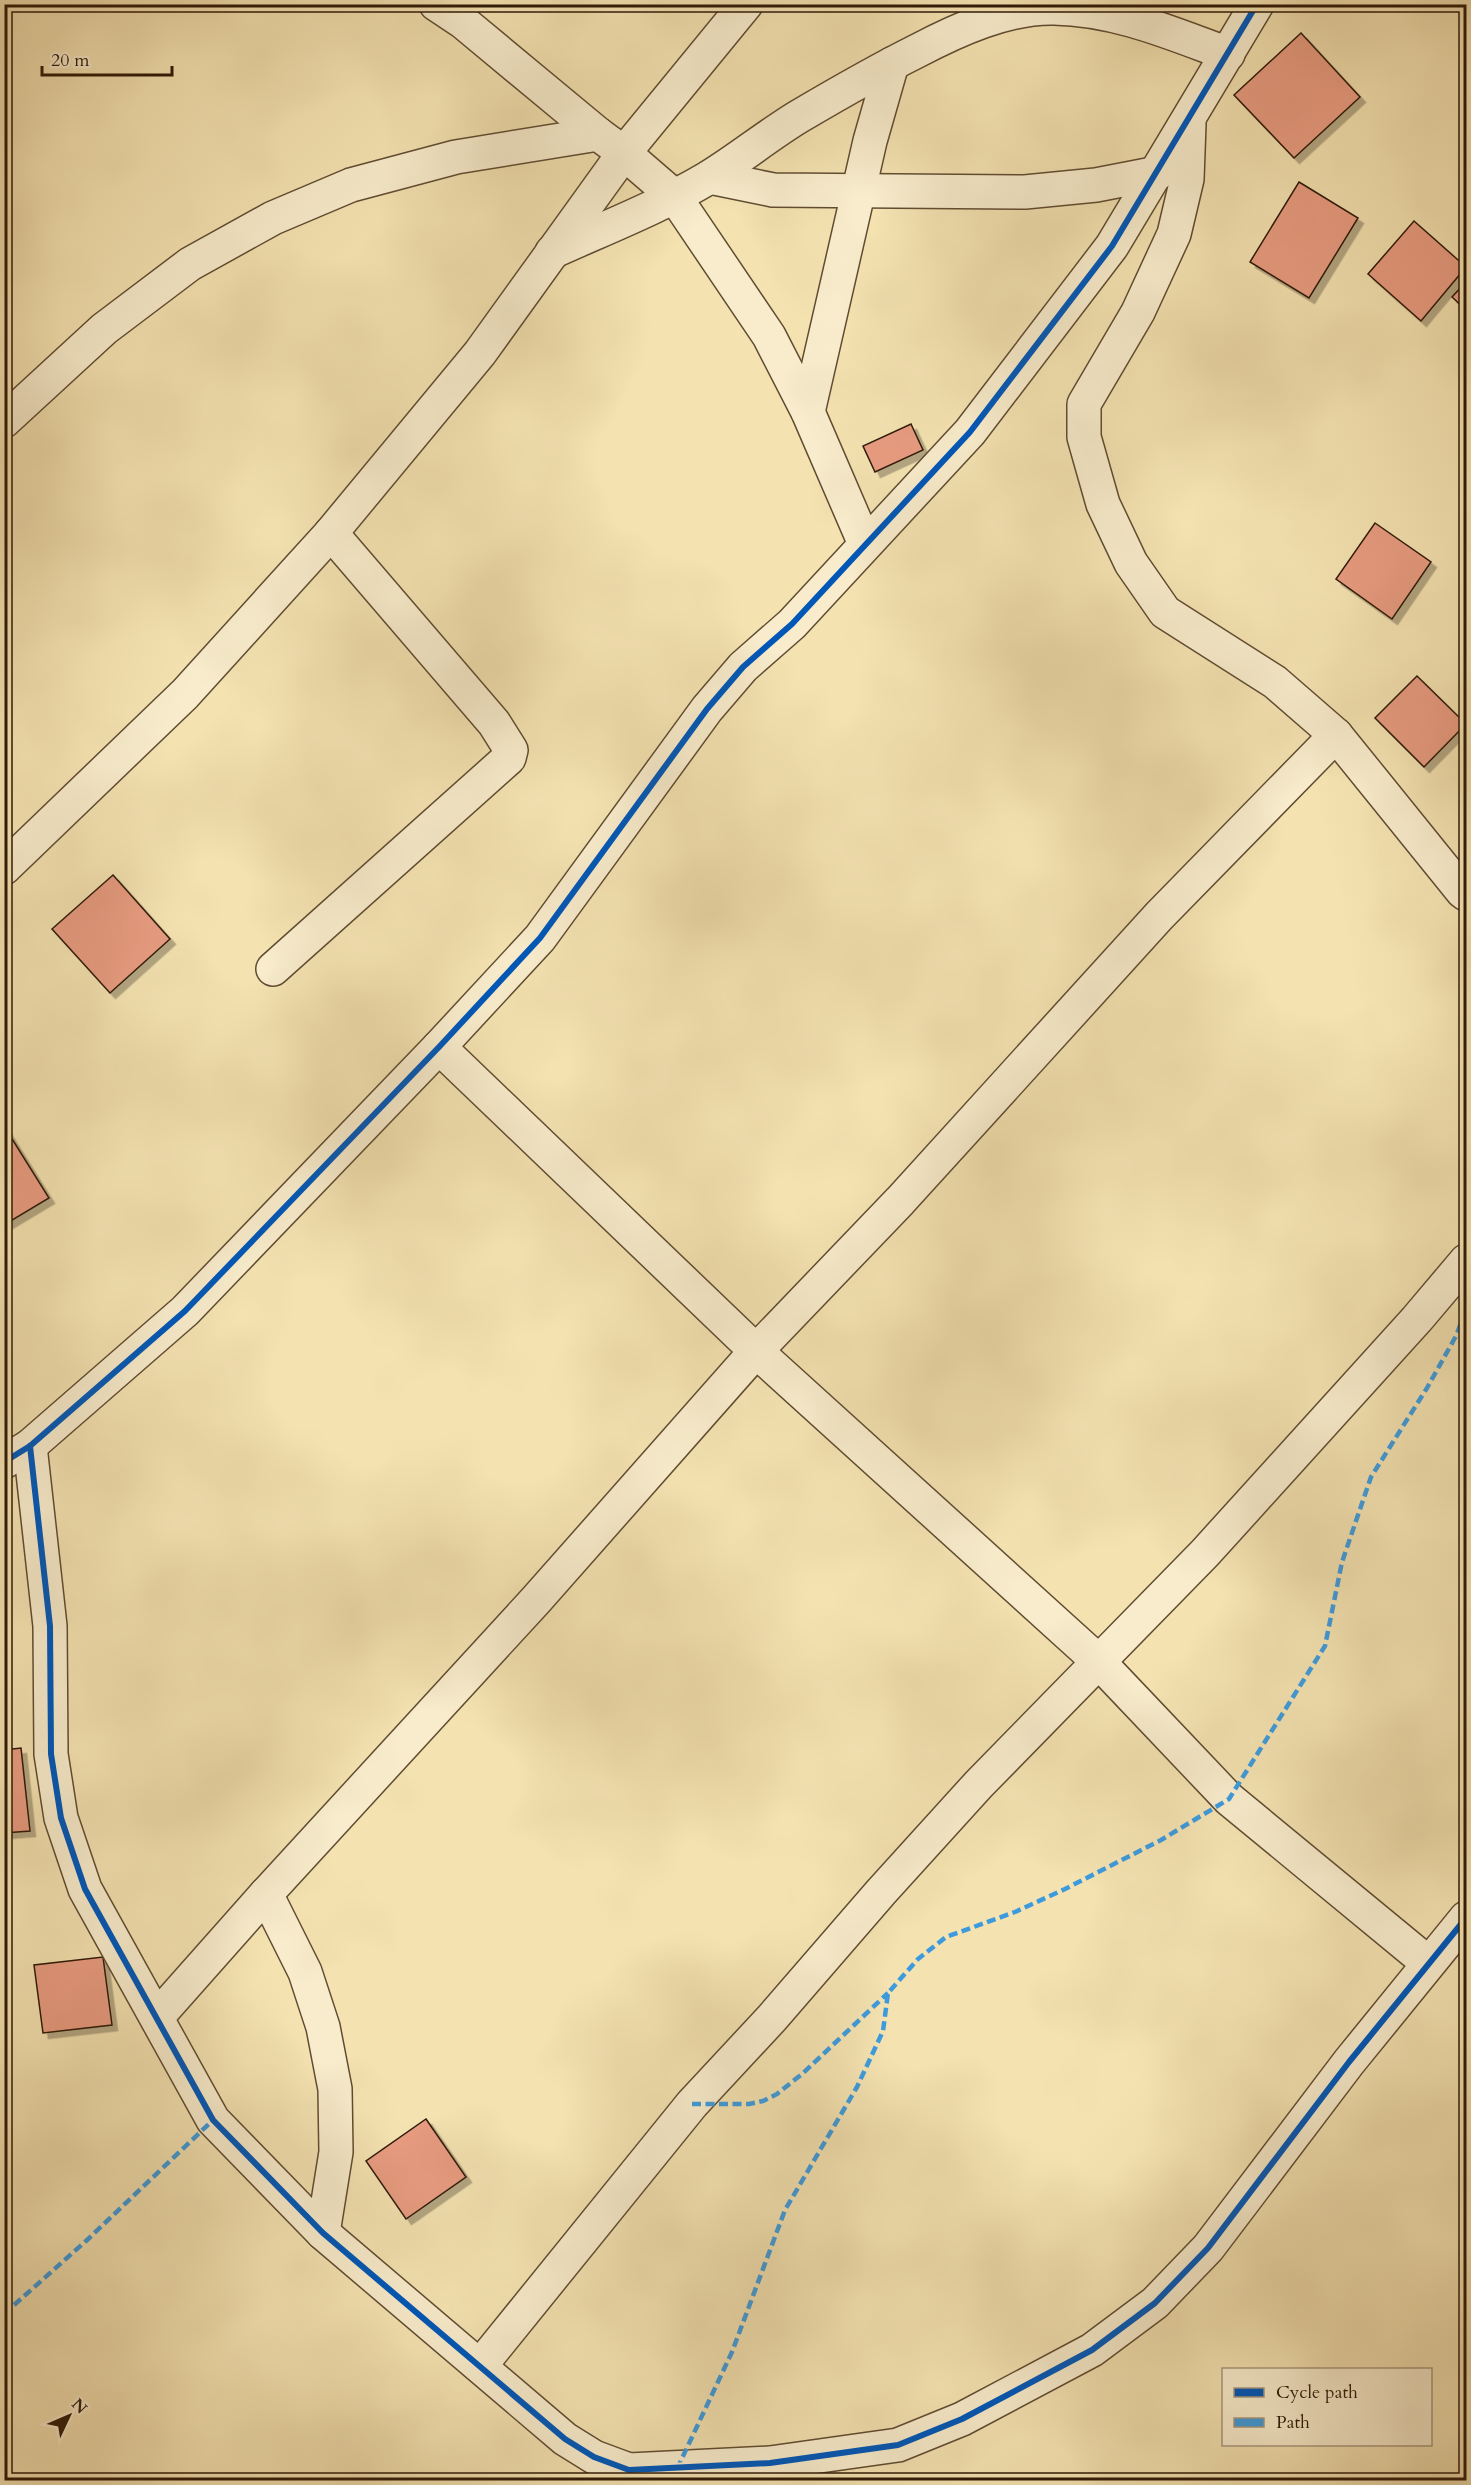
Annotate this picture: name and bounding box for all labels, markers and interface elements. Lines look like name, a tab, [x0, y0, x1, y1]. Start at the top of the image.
scale bar	[42, 39, 172, 77]
text: 20 m	[51, 48, 90, 73]
legend	[1222, 2368, 1432, 2446]
text: Cycle path	[1276, 2380, 1358, 2405]
north arrow	[39, 2386, 99, 2446]
text: N	[66, 2394, 92, 2419]
text: Path	[1276, 2410, 1310, 2435]

